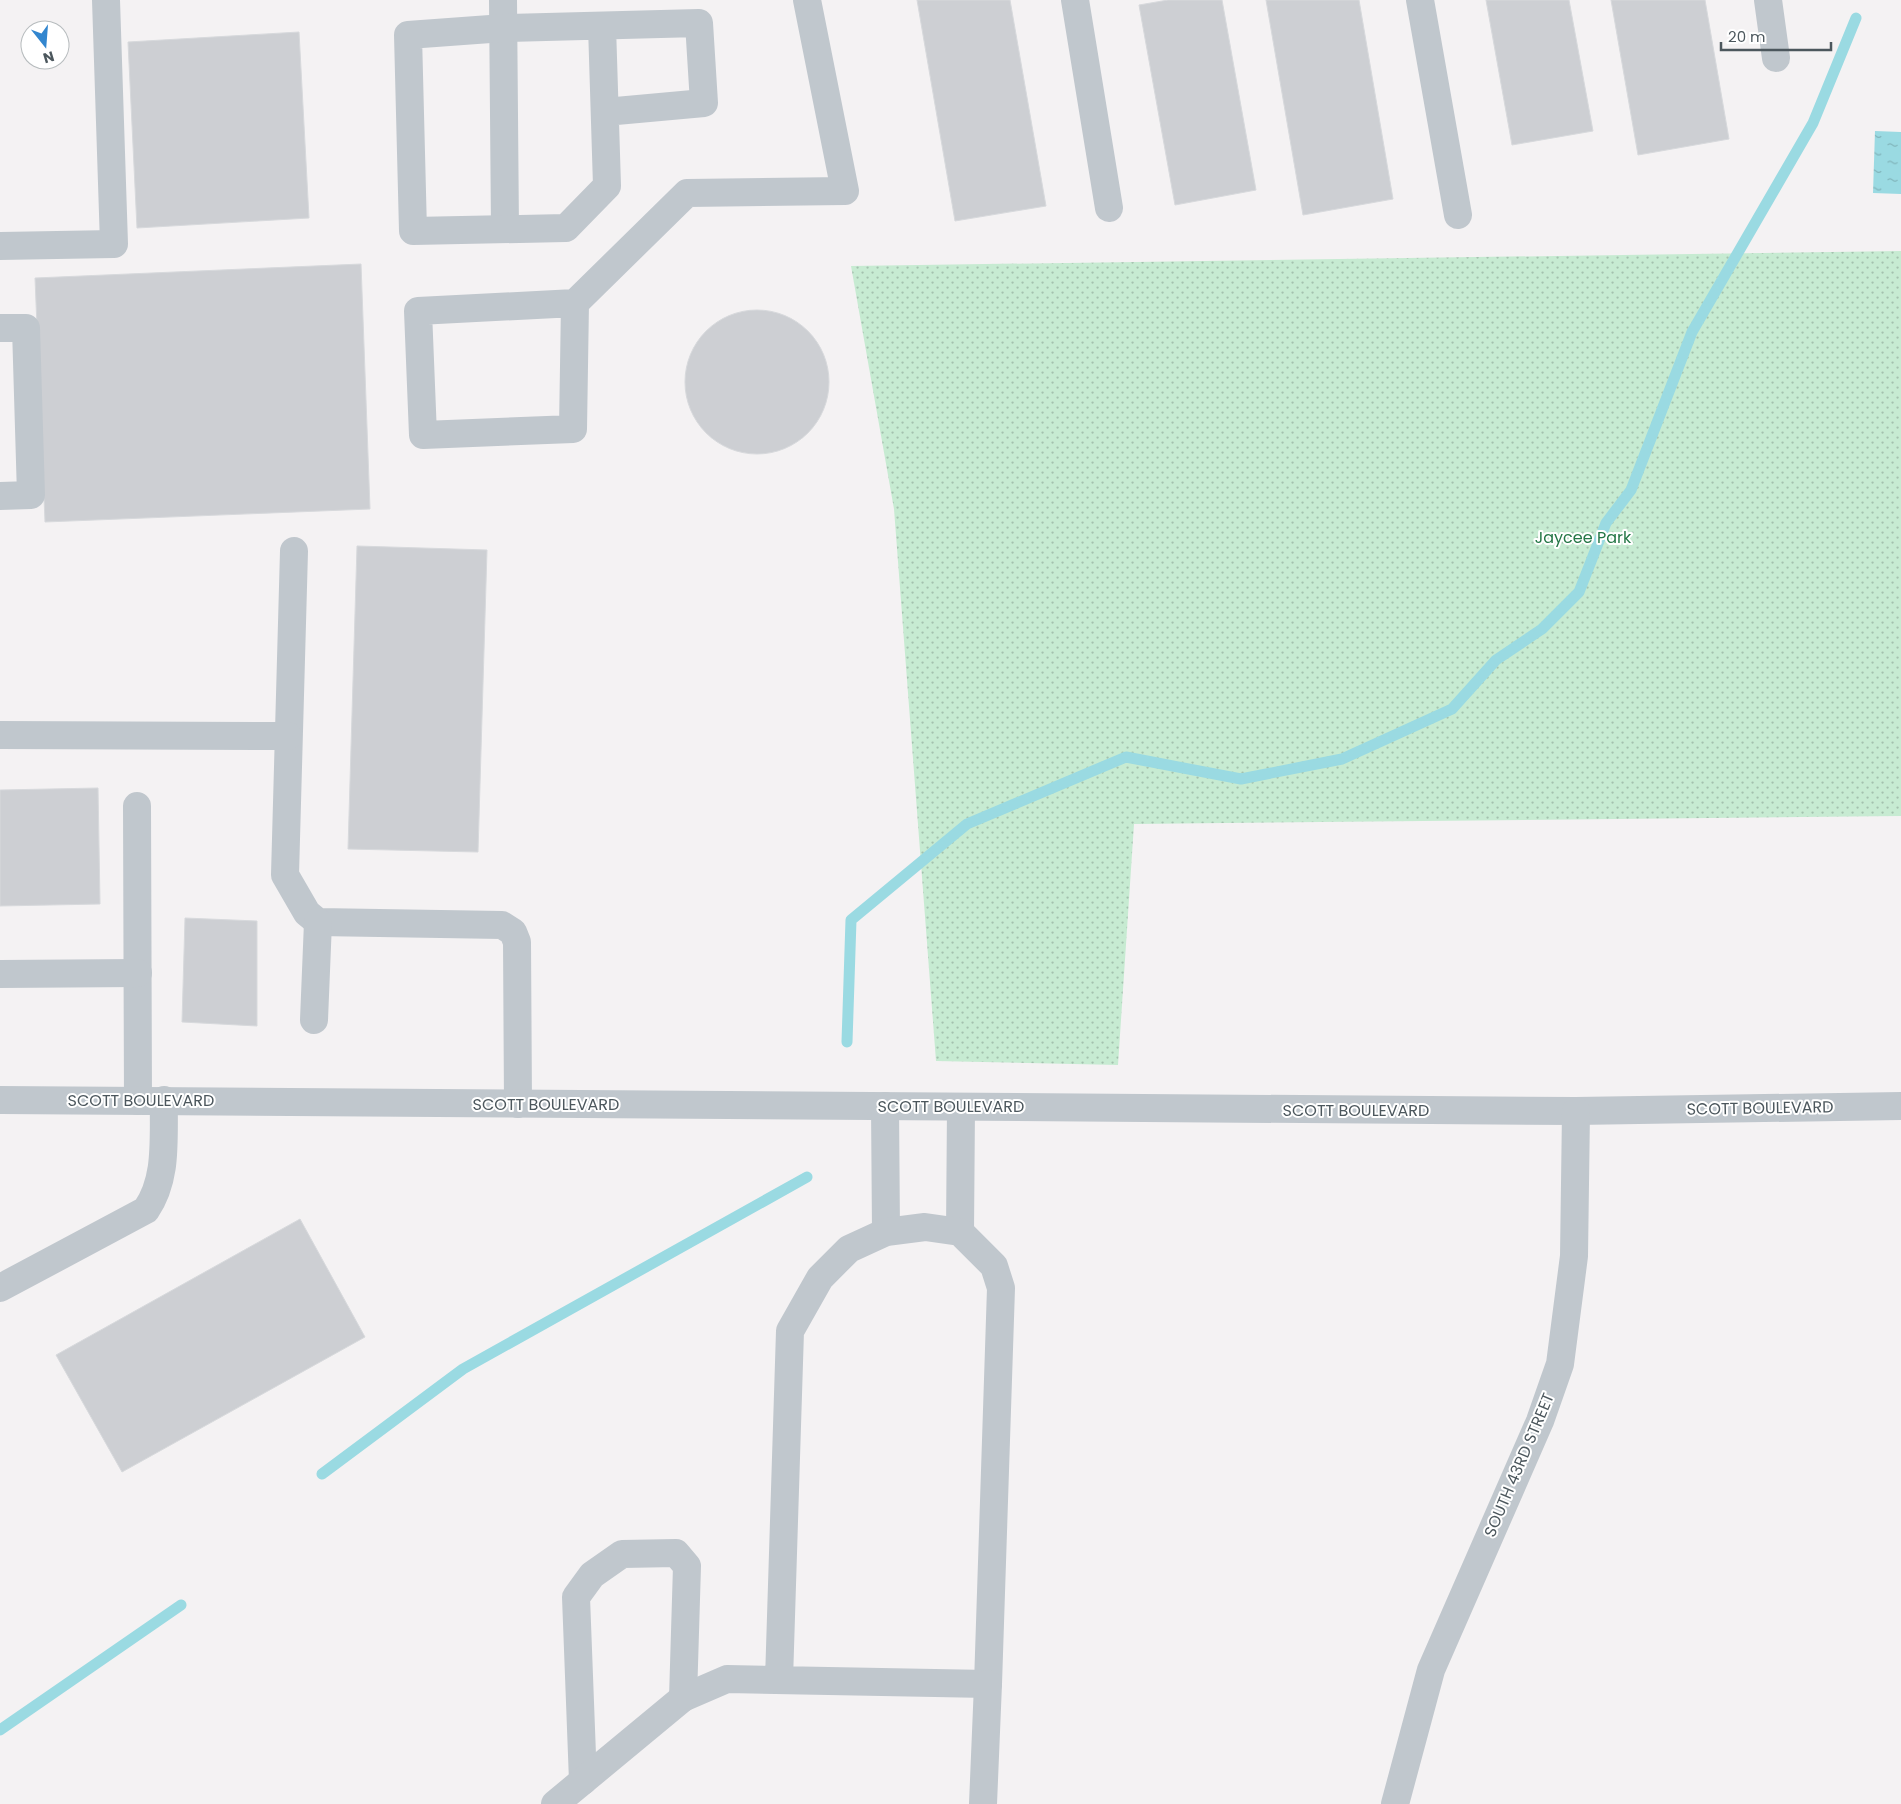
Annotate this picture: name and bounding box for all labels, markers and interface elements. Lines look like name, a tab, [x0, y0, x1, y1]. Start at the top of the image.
north arrow	[20, 20, 70, 70]
scale bar	[1721, 20, 1831, 52]
text: 20 m	[1728, 26, 1766, 47]
text: N	[41, 46, 57, 69]
park label: Jaycee Park	[1535, 526, 1632, 549]
street label: SCOTT BOULEVARD	[68, 1089, 214, 1112]
street label: SCOTT BOULEVARD	[473, 1093, 619, 1116]
street label: SCOTT BOULEVARD	[878, 1095, 1024, 1118]
street label: SCOTT BOULEVARD	[1686, 1095, 1834, 1121]
street label: SCOTT BOULEVARD	[1283, 1099, 1429, 1122]
street label: SOUTH 43RD STREET	[1478, 1389, 1560, 1541]

